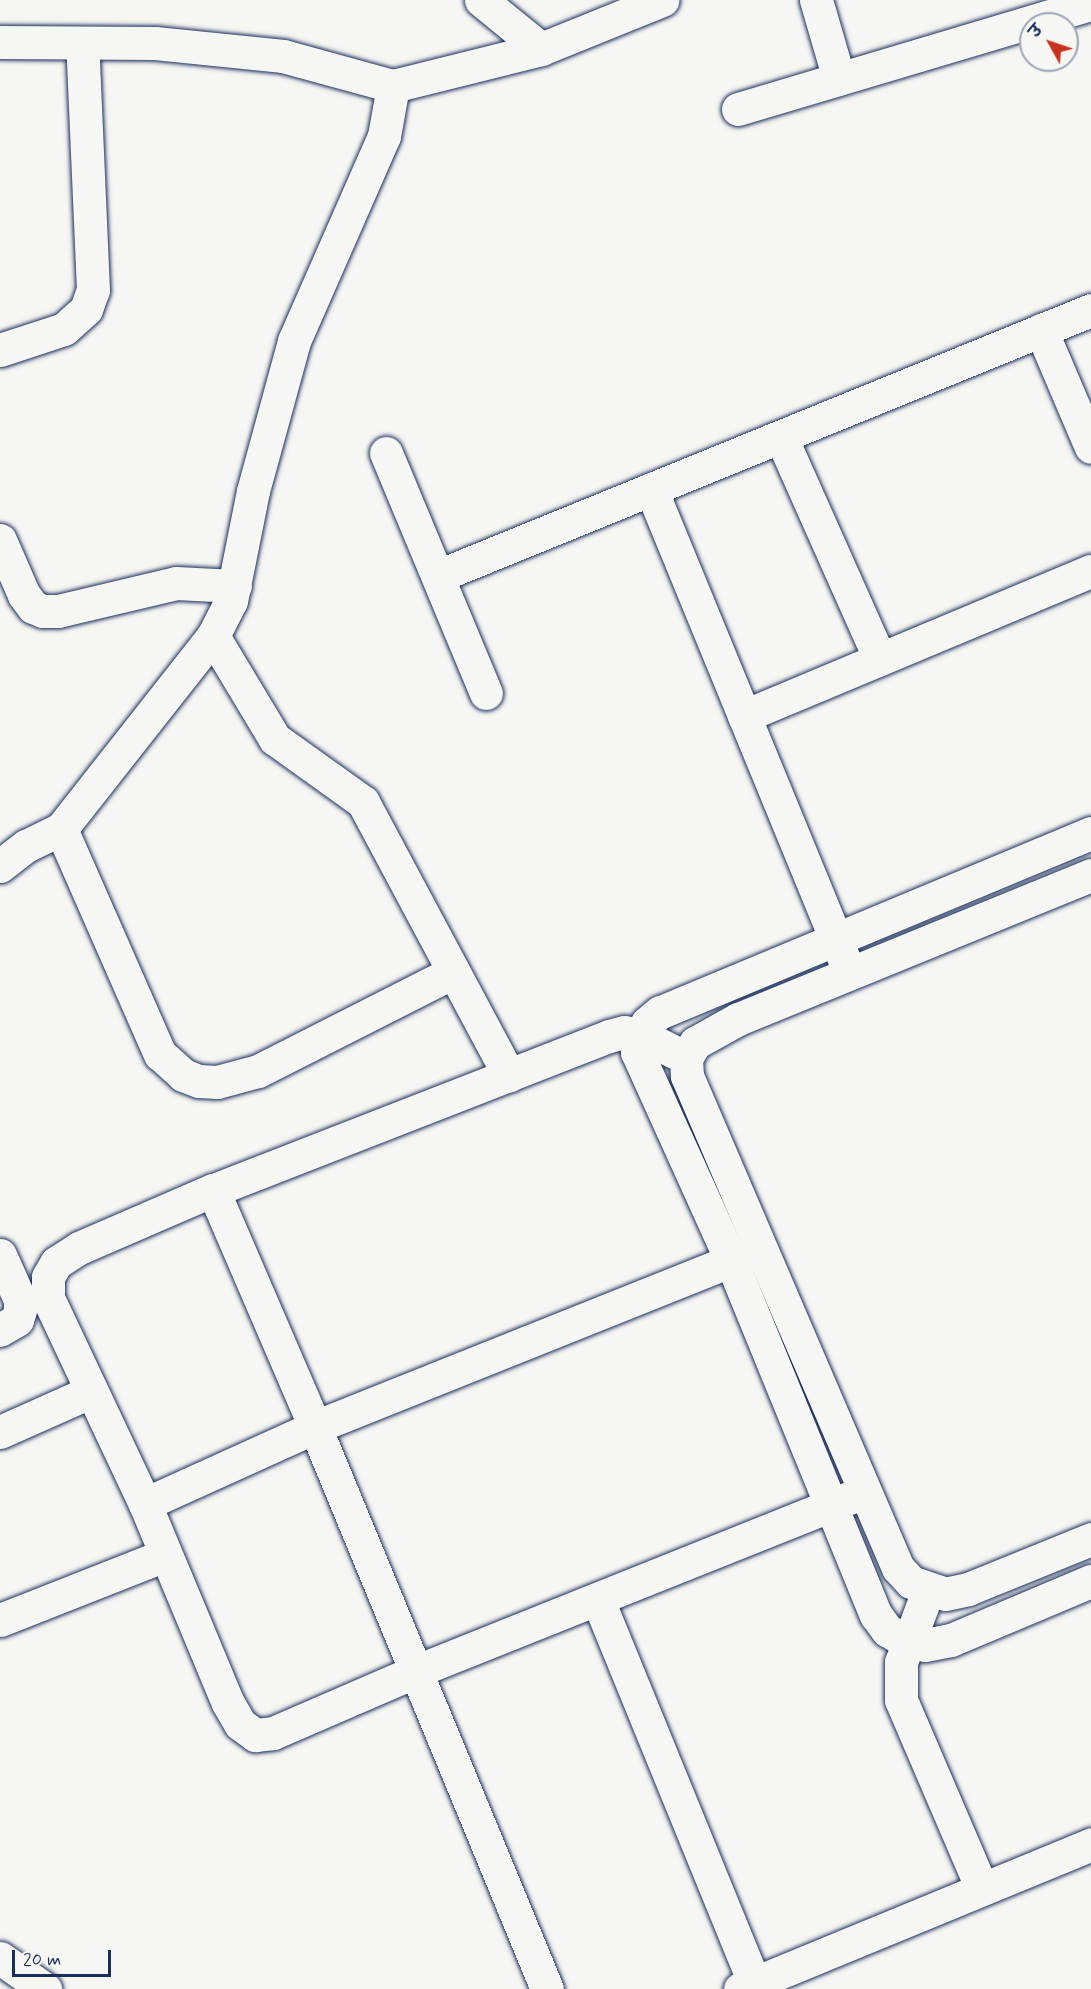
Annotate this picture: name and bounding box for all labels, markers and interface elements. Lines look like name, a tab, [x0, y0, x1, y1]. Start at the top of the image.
north arrow	[1019, 12, 1079, 72]
text: उ	[1025, 21, 1048, 42]
scale bar	[15, 1938, 114, 1976]
text: 20 m	[23, 1948, 61, 1972]

